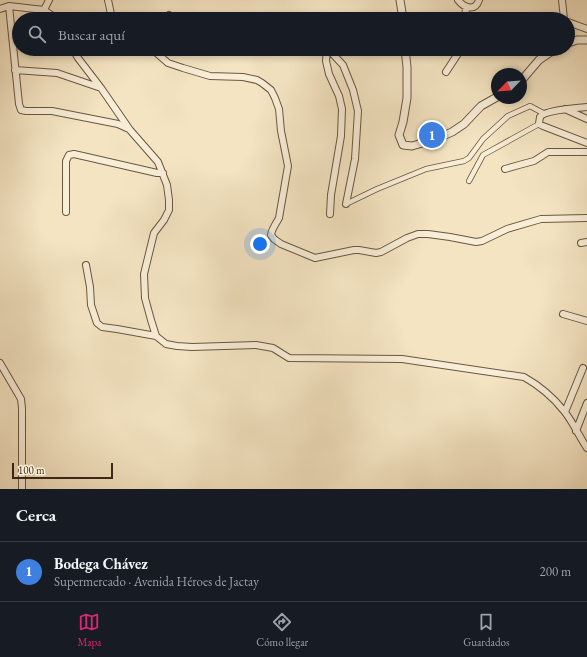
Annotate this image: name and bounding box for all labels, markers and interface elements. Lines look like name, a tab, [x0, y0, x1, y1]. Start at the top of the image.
search box	[12, 12, 575, 56]
icon: search	[26, 23, 48, 45]
text: Buscar aquí	[58, 25, 125, 44]
north arrow	[491, 68, 527, 104]
pin: 1	[419, 120, 445, 150]
your location	[250, 234, 270, 254]
scale bar	[12, 461, 113, 480]
text: 100 m	[18, 463, 45, 477]
text: Cerca	[16, 504, 56, 526]
text: Bodega Chávez	[54, 554, 148, 573]
text: 1	[26, 563, 32, 580]
text: 200 m	[540, 563, 571, 580]
text: Supermercado · Avenida Héroes de Jactay	[54, 573, 259, 590]
tab: Mapa	[77, 611, 101, 649]
tab: Cómo llegar	[256, 611, 308, 649]
tab: Guardados	[463, 611, 510, 649]

